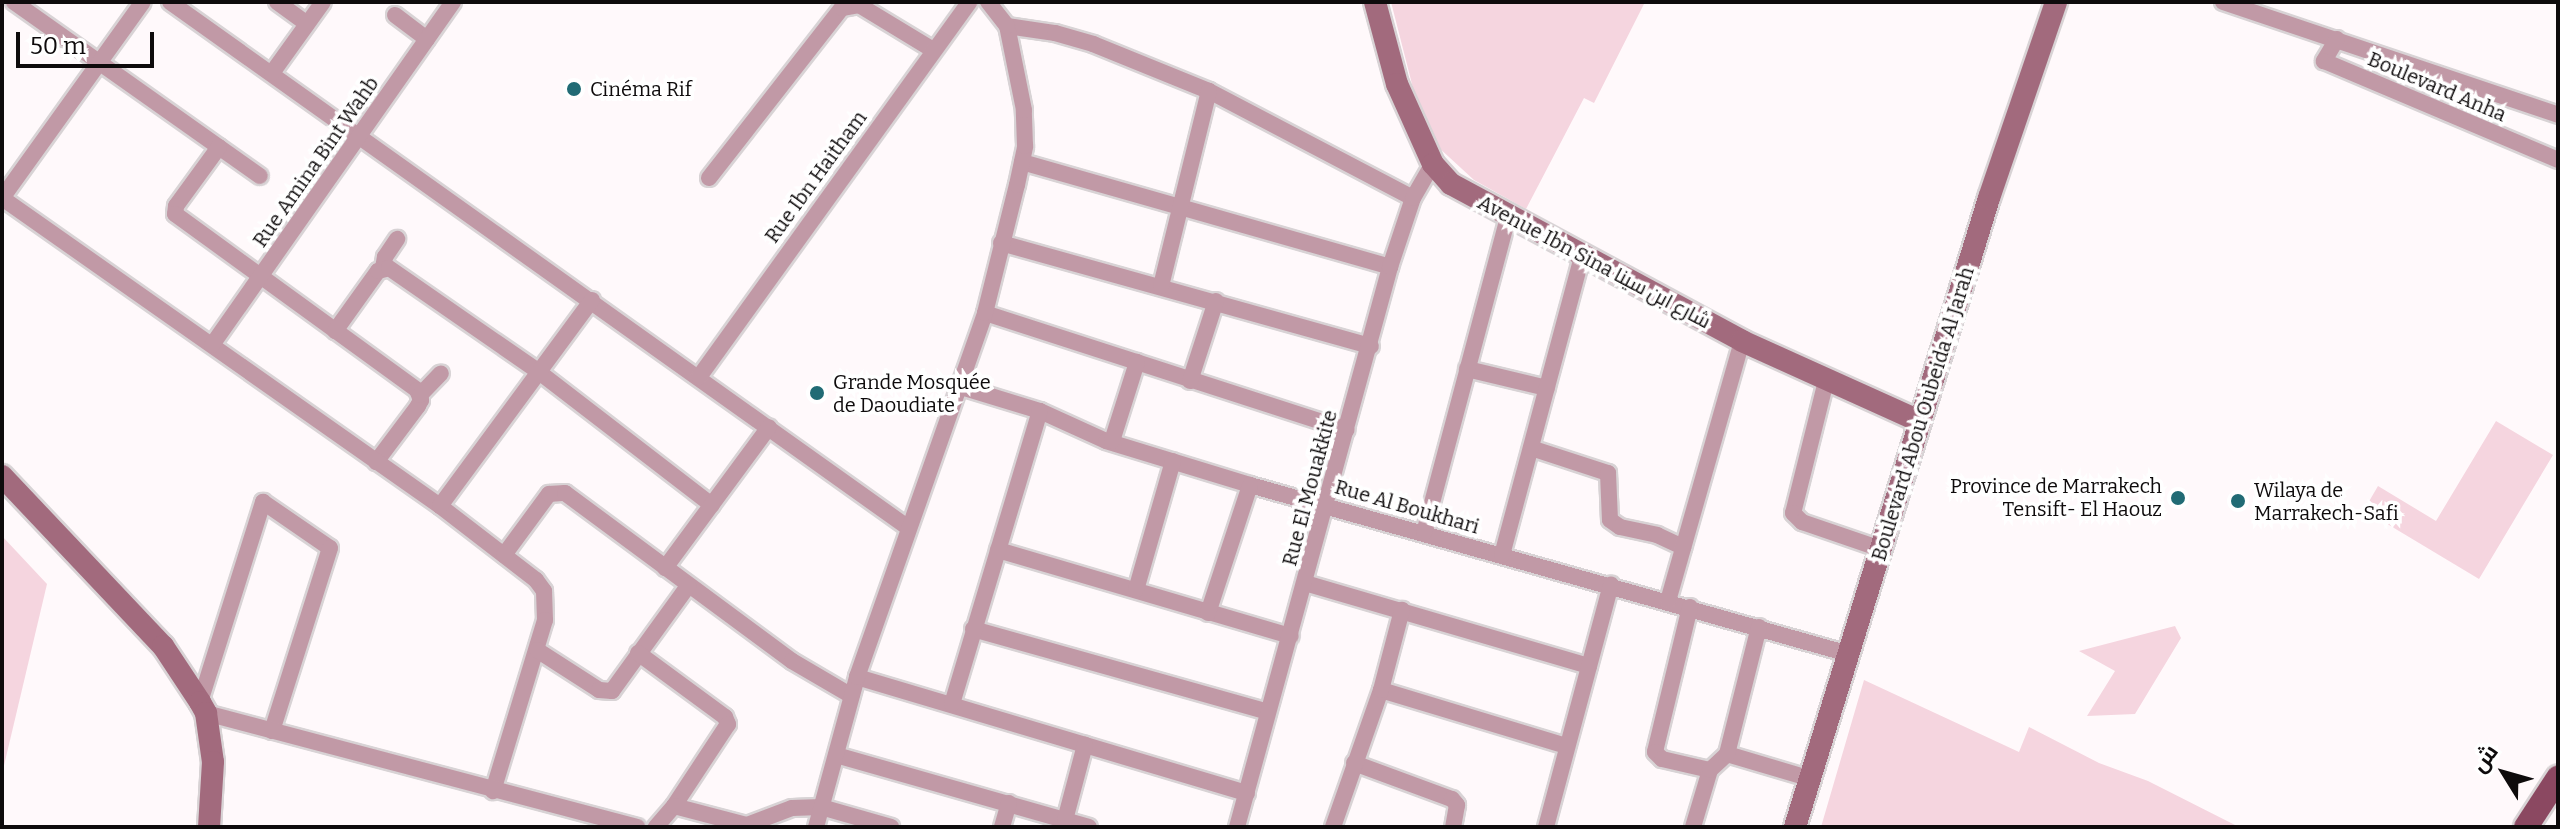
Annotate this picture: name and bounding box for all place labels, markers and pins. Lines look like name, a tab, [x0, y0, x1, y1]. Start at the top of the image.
place label: Cinéma Rif	[590, 77, 692, 101]
marker: Cinéma Rif	[565, 80, 583, 98]
place label: Grande Mosquée de Daoudiate	[833, 370, 991, 417]
marker: Grande Mosquée de Daoudiate	[808, 384, 826, 402]
place label: Province de Marrakech Tensift- El Haouz	[1950, 474, 2162, 521]
place label: Wilaya de Marrakech-Safi	[2254, 478, 2399, 525]
marker: Province de Marrakech Tensift- El Haouz	[2169, 489, 2187, 507]
marker: Wilaya de Marrakech-Safi	[2229, 492, 2247, 510]

